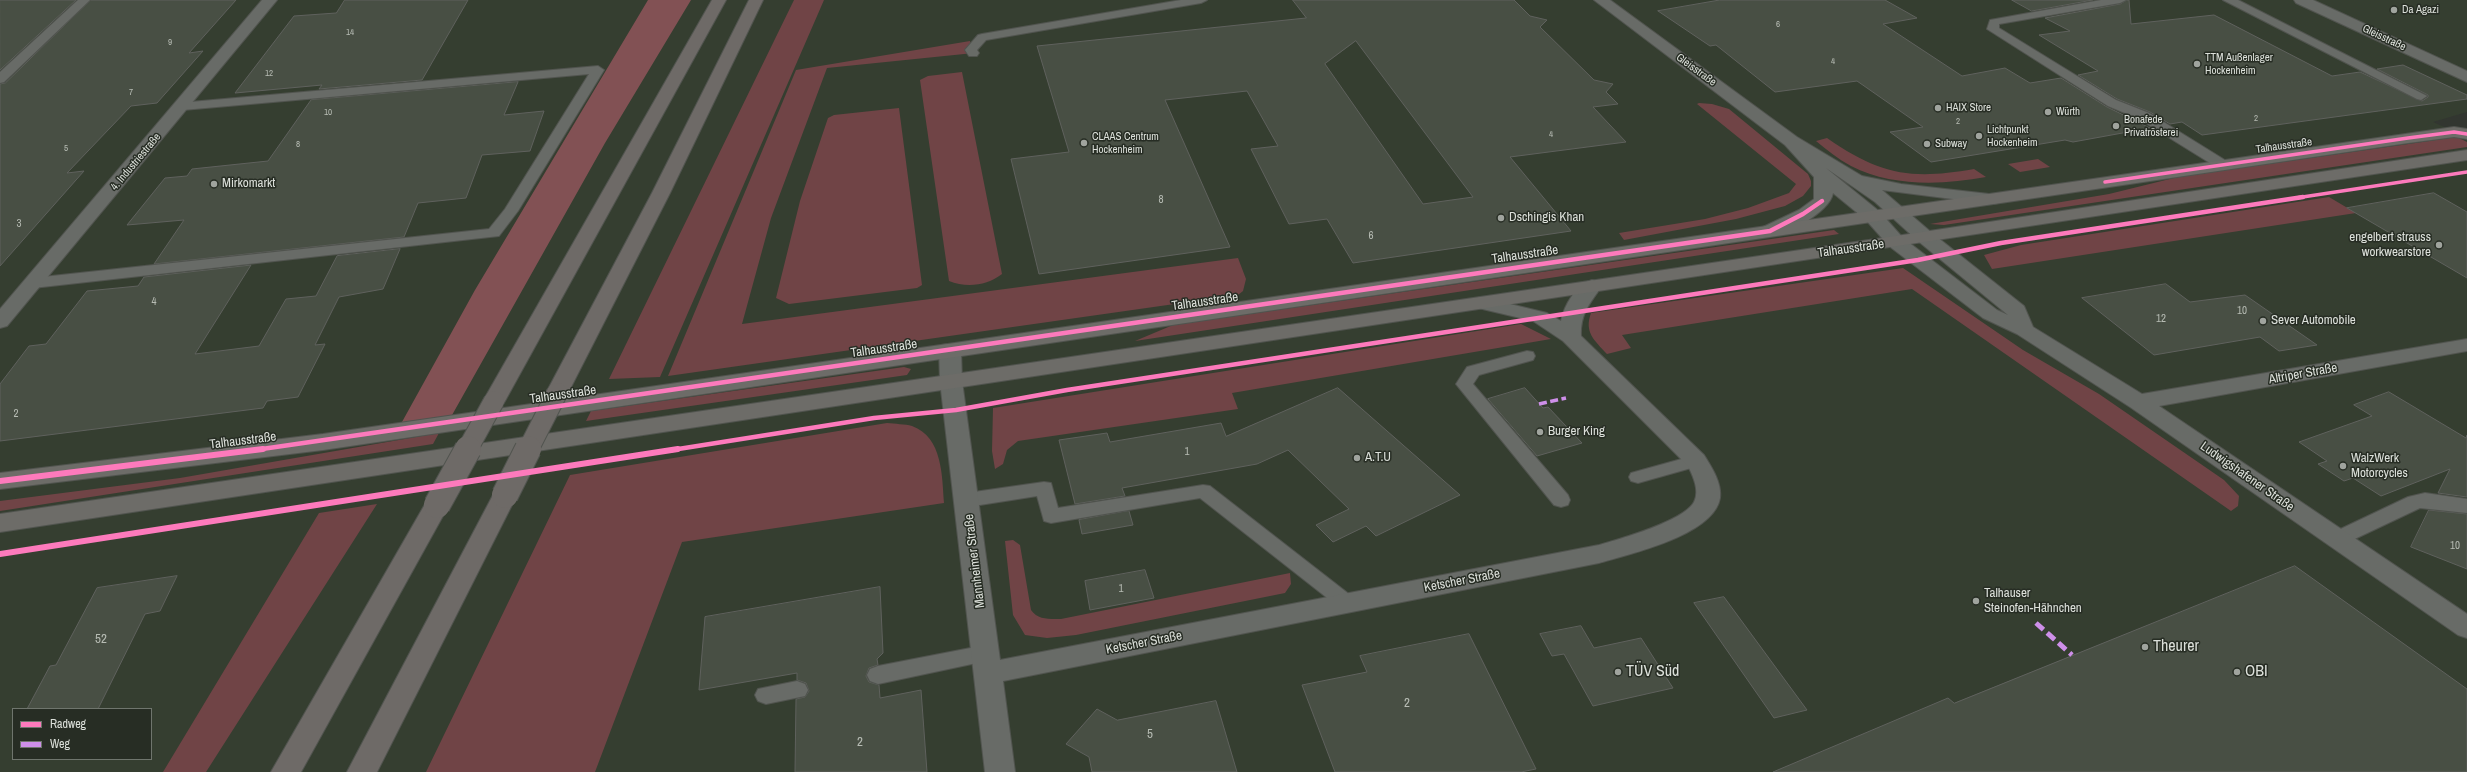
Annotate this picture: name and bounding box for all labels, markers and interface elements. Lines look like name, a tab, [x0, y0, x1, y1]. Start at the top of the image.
place label: Da Agazi	[2402, 3, 2439, 17]
marker: Da Agazi	[2389, 5, 2399, 15]
house number: 6	[1776, 20, 1780, 30]
street label: Gleisstraße	[2360, 22, 2408, 54]
house number: 14	[346, 28, 354, 38]
house number: 9	[168, 38, 172, 48]
street label: Gleisstraße	[1673, 51, 1719, 89]
place label: TTM Außenlager Hockenheim	[2205, 51, 2273, 77]
house number: 4	[1831, 57, 1835, 67]
marker: TTM Außenlager Hockenheim	[2192, 59, 2202, 69]
house number: 12	[265, 69, 273, 79]
house number: 7	[129, 88, 133, 98]
place label: HAIX Store	[1946, 101, 1991, 115]
marker: HAIX Store	[1933, 103, 1943, 113]
place label: Würth	[2056, 105, 2080, 119]
marker: Würth	[2043, 107, 2053, 117]
house number: 10	[324, 108, 332, 118]
place label: Bonafede Privatrösterei	[2124, 113, 2178, 139]
house number: 2	[2254, 114, 2258, 124]
house number: 2	[1956, 117, 1960, 127]
marker: Bonafede Privatrösterei	[2111, 121, 2121, 131]
place label: Lichtpunkt Hockenheim	[1987, 123, 2038, 149]
place label: CLAAS Centrum Hockenheim	[1092, 130, 1159, 156]
house number: 4	[1549, 130, 1553, 140]
street label: 4. Industriestraße	[108, 131, 164, 193]
marker: Lichtpunkt Hockenheim	[1974, 131, 1984, 141]
street label: Talhausstraße	[2255, 136, 2313, 156]
place label: Subway	[1935, 137, 1967, 151]
marker: CLAAS Centrum Hockenheim	[1079, 138, 1089, 148]
marker: Subway	[1922, 139, 1932, 149]
house number: 8	[296, 140, 300, 150]
house number: 5	[64, 144, 68, 154]
place label: Mirkomarkt	[222, 176, 275, 192]
marker: Mirkomarkt	[209, 179, 219, 189]
house number: 8	[1158, 193, 1164, 207]
place label: Dschingis Khan	[1509, 210, 1584, 226]
marker: Dschingis Khan	[1496, 213, 1506, 223]
house number: 3	[16, 217, 22, 231]
house number: 6	[1368, 229, 1374, 243]
place label: engelbert strauss workwearstore	[2349, 230, 2431, 261]
street label: Talhausstraße	[1817, 237, 1885, 261]
marker: engelbert strauss workwearstore	[2434, 240, 2444, 250]
street label: Talhausstraße	[1491, 243, 1559, 267]
street label: Talhausstraße	[1171, 290, 1239, 314]
house number: 4	[151, 295, 157, 309]
house number: 10	[2237, 304, 2247, 318]
house number: 12	[2156, 312, 2166, 326]
place label: Sever Automobile	[2271, 313, 2356, 329]
marker: Sever Automobile	[2258, 316, 2268, 326]
street label: Talhausstraße	[850, 337, 918, 361]
street label: Altriper Straße	[2268, 360, 2338, 388]
street label: Talhausstraße	[529, 383, 597, 407]
house number: 2	[13, 407, 19, 421]
place label: Burger King	[1548, 424, 1605, 440]
marker: Burger King	[1535, 427, 1545, 437]
street label: Talhausstraße	[209, 429, 277, 453]
street label: Ludwigshafener Straße	[2197, 439, 2297, 515]
house number: 1	[1184, 445, 1190, 459]
place label: A.T.U	[1365, 450, 1391, 466]
place label: WalzWerk Motorcycles	[2351, 451, 2408, 482]
marker: A.T.U	[1352, 453, 1362, 463]
marker: WalzWerk Motorcycles	[2338, 461, 2348, 471]
street label: Mannheimer Straße	[961, 513, 989, 609]
house number: 10	[2450, 539, 2460, 553]
street label: Ketscher Straße	[1423, 566, 1501, 596]
house number: 1	[1118, 582, 1124, 596]
place label: Talhauser Steinofen-Hähnchen	[1984, 586, 2082, 617]
marker: Talhauser Steinofen-Hähnchen	[1971, 596, 1981, 606]
street label: Ketscher Straße	[1105, 628, 1183, 658]
house number: 52	[95, 632, 107, 648]
place label: Theurer	[2153, 637, 2199, 657]
marker: Theurer	[2140, 642, 2150, 652]
place label: TÜV Süd	[1626, 662, 1679, 682]
place label: OBI	[2245, 662, 2268, 682]
marker: TÜV Süd	[1613, 667, 1623, 677]
marker: OBI	[2232, 667, 2242, 677]
house number: 2	[1404, 696, 1410, 712]
legend	[12, 708, 152, 760]
text: Radweg	[50, 716, 86, 732]
house number: 5	[1147, 727, 1153, 743]
house number: 2	[857, 735, 863, 751]
text: Weg	[50, 736, 70, 752]

